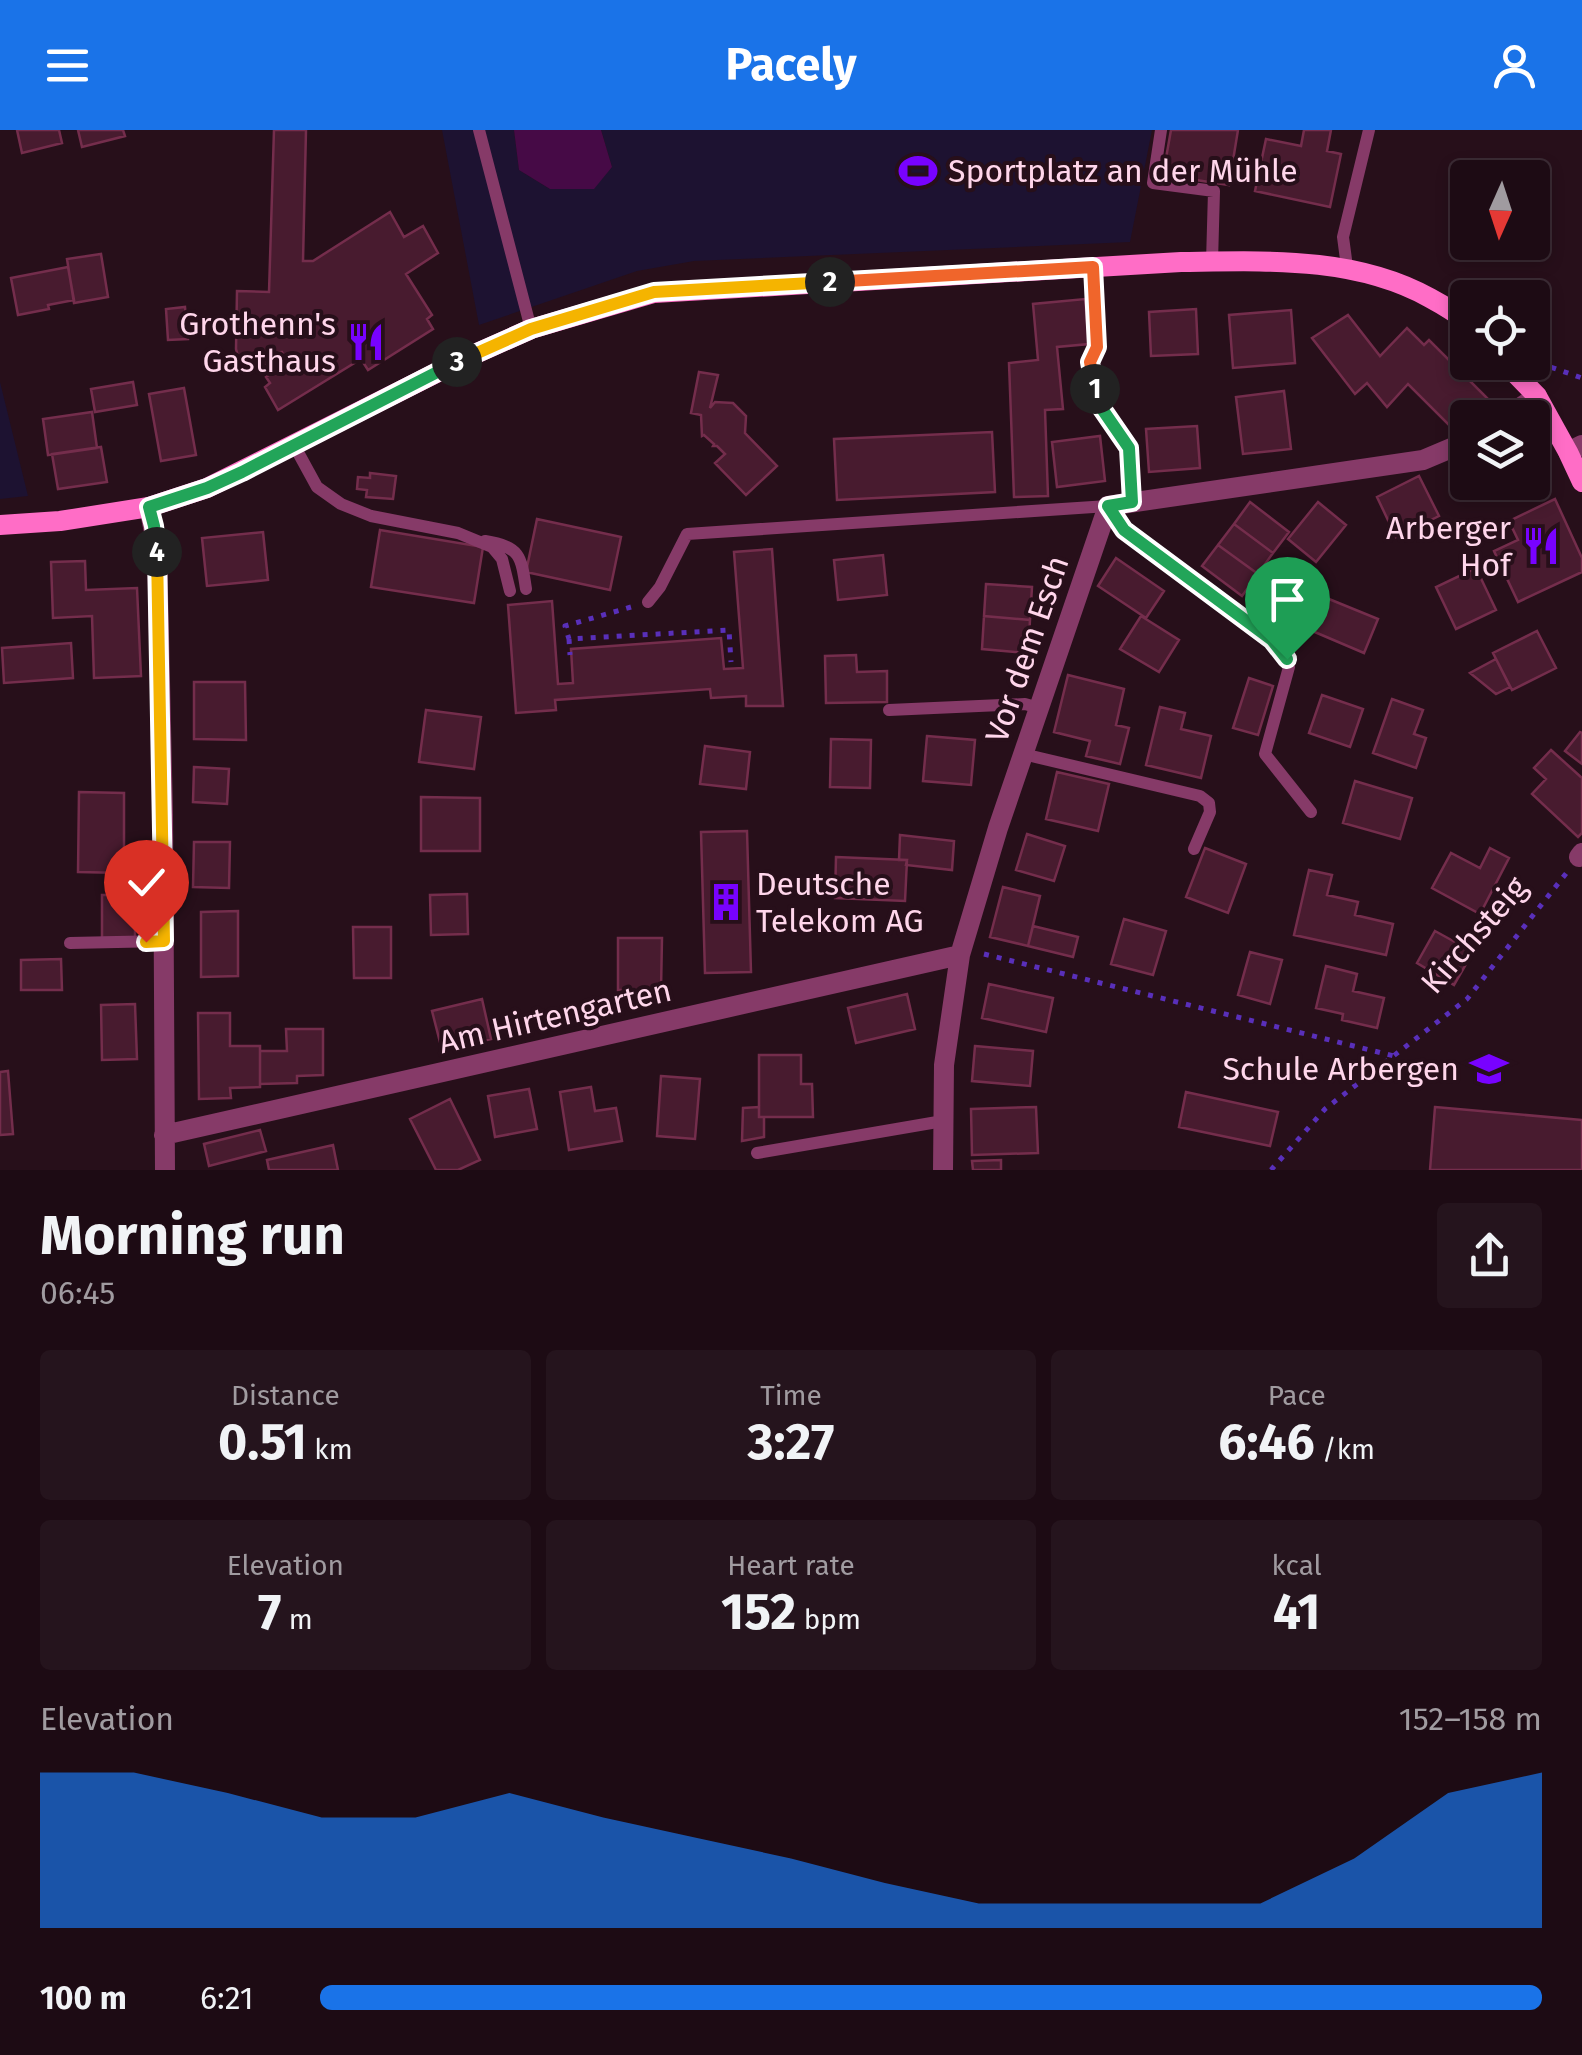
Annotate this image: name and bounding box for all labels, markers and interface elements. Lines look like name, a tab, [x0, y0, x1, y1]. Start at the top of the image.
icon: menu	[40, 38, 95, 93]
text: Pacely	[725, 38, 857, 92]
icon: person	[1487, 38, 1542, 93]
sports icon: Sportplatz an der Mühle	[897, 150, 939, 192]
place label: Sportplatz an der Mühle	[948, 152, 1298, 190]
north arrow	[1450, 160, 1550, 260]
map controls	[1450, 160, 1550, 500]
pin: 2	[805, 257, 855, 307]
text: 2	[823, 265, 837, 298]
button: locate	[1450, 280, 1550, 380]
place label: Grothenn's Gasthaus	[179, 305, 336, 380]
restaurant icon: Grothenn's Gasthaus	[345, 321, 387, 363]
pin: 3	[432, 337, 482, 387]
text: 3	[450, 345, 464, 378]
pin: 1	[1070, 364, 1120, 414]
text: 1	[1089, 372, 1102, 405]
button: layers	[1450, 400, 1550, 500]
place label: Arberger Hof	[1386, 509, 1513, 584]
restaurant icon: Arberger Hof	[1520, 525, 1562, 567]
pin: 4	[132, 527, 182, 577]
text: 4	[149, 535, 165, 568]
street label: Vor dem Esch	[977, 551, 1077, 747]
pin	[1245, 557, 1330, 660]
icon: arrive	[1260, 572, 1315, 627]
pin	[104, 840, 189, 943]
icon: check	[119, 855, 174, 910]
place label: Deutsche Telekom AG	[756, 865, 924, 940]
street label: Kirchsteig	[1413, 869, 1535, 1001]
building icon: Deutsche Telekom AG	[705, 881, 747, 923]
street label: Am Hirtengarten	[435, 971, 675, 1061]
school or university icon: Schule Arbergen	[1468, 1048, 1510, 1090]
place label: Schule Arbergen	[1222, 1050, 1459, 1088]
text: Morning run	[40, 1203, 345, 1269]
button: share	[1437, 1203, 1542, 1308]
text: 06:45	[40, 1274, 115, 1312]
text: Distance	[231, 1379, 340, 1412]
text: Time	[760, 1379, 822, 1412]
text: Pace	[1268, 1379, 1326, 1412]
text: 0.51	[218, 1412, 307, 1472]
text: 3:27	[748, 1412, 834, 1472]
text: 6:46	[1218, 1412, 1315, 1472]
text: km	[307, 1433, 353, 1466]
text: /km	[1315, 1433, 1375, 1466]
text: Elevation	[227, 1549, 344, 1582]
text: Heart rate	[727, 1549, 855, 1582]
text: kcal	[1271, 1549, 1322, 1582]
text: 7	[258, 1582, 281, 1642]
text: 152	[721, 1582, 796, 1642]
text: 41	[1273, 1582, 1321, 1642]
text: m	[281, 1603, 313, 1636]
text: bpm	[796, 1603, 861, 1636]
text: Elevation	[40, 1700, 174, 1738]
text: 152–158 m	[1399, 1700, 1542, 1738]
text: 100 m	[40, 1979, 127, 2017]
text: 6:21	[200, 1979, 254, 2017]

